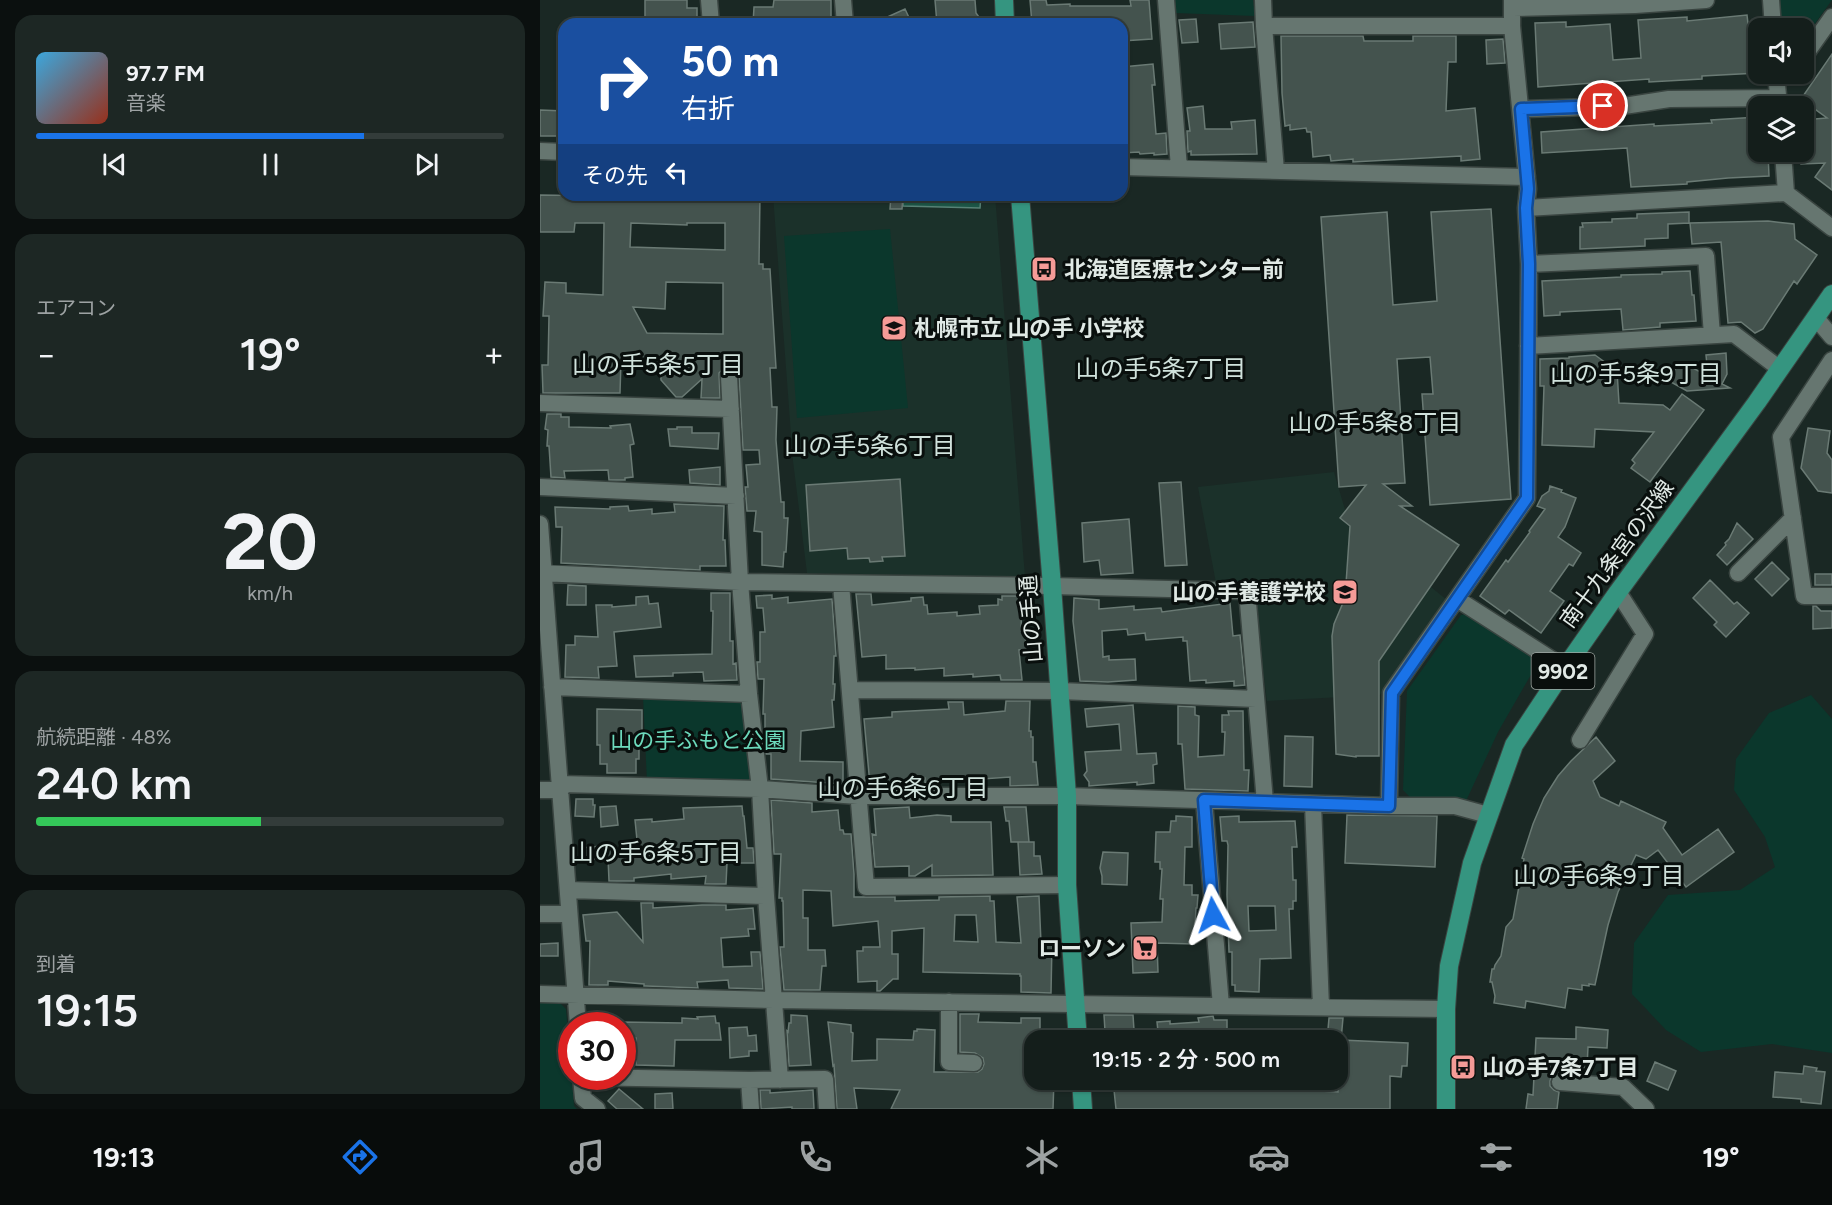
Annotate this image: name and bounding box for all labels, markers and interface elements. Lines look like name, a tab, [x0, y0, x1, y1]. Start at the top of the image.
map controls	[1748, 18, 1814, 162]
button: sound	[1748, 18, 1814, 84]
text: 50 m	[681, 36, 779, 87]
icon: right	[582, 42, 660, 120]
text: 97.7 FM	[126, 60, 205, 87]
pin	[1577, 80, 1628, 131]
icon: arrive	[1586, 89, 1619, 122]
text: 音楽	[126, 91, 166, 115]
text: 右折	[681, 92, 735, 125]
button: layers	[1748, 96, 1814, 162]
icon: previous	[98, 148, 131, 181]
icon: pause	[254, 148, 287, 181]
icon: next	[410, 148, 443, 181]
icon: left	[660, 156, 693, 189]
text: その先	[582, 162, 648, 189]
bus stop icon: 北海道医療センター前	[1029, 254, 1059, 284]
place label: 北海道医療センター前	[1064, 256, 1284, 283]
text: エアコン	[36, 296, 116, 320]
school or university icon: 札幌市立 山の手 小学校	[879, 313, 909, 343]
place label: 札幌市立 山の手 小学校	[914, 315, 1144, 342]
text: 19°	[239, 327, 301, 381]
text: −	[36, 335, 57, 374]
text: +	[483, 335, 504, 374]
district label: 山の手5条5丁目	[572, 350, 744, 379]
district label: 山の手5条7丁目	[1076, 354, 1246, 383]
district label: 山の手5条9丁目	[1550, 359, 1722, 388]
district label: 山の手5条8丁目	[1289, 408, 1461, 437]
district label: 山の手5条6丁目	[784, 431, 956, 460]
street label: 南十九条宮の沢線	[1554, 475, 1680, 633]
text: 20	[222, 495, 318, 589]
street label: 山の手通	[1014, 574, 1048, 664]
school or university icon: 山の手養護学校	[1330, 577, 1360, 607]
place label: 山の手養護学校	[1172, 579, 1326, 606]
text: km/h	[247, 581, 293, 605]
road number: 9902	[1532, 653, 1594, 689]
text: 航続距離 · 48%	[36, 725, 171, 749]
park label: 山の手ふもと公園	[610, 727, 786, 754]
text: 240 km	[36, 756, 192, 810]
district label: 山の手6条6丁目	[817, 773, 989, 802]
district label: 山の手6条5丁目	[570, 838, 742, 867]
district label: 山の手6条9丁目	[1513, 861, 1685, 890]
position arrow	[1181, 883, 1245, 947]
supermarket icon: ローソン	[1130, 933, 1160, 963]
place label: ローソン	[1038, 935, 1126, 962]
text: 到着	[36, 952, 76, 976]
text: 19:15	[36, 983, 138, 1037]
speed limit sign: 30	[558, 1012, 636, 1090]
text: 19:15 · 2 分 · 500 m	[1092, 1046, 1280, 1073]
bus stop icon: 山の手7条7丁目	[1448, 1052, 1478, 1082]
place label: 山の手7条7丁目	[1482, 1054, 1638, 1081]
icon: directions	[339, 1136, 381, 1178]
icon: music	[566, 1136, 608, 1178]
icon: phone	[794, 1136, 836, 1178]
icon: climate	[1021, 1136, 1063, 1178]
icon: car	[1248, 1136, 1290, 1178]
icon: filters	[1475, 1136, 1517, 1178]
text: 19:13	[93, 1141, 154, 1174]
text: 19°	[1702, 1141, 1739, 1174]

